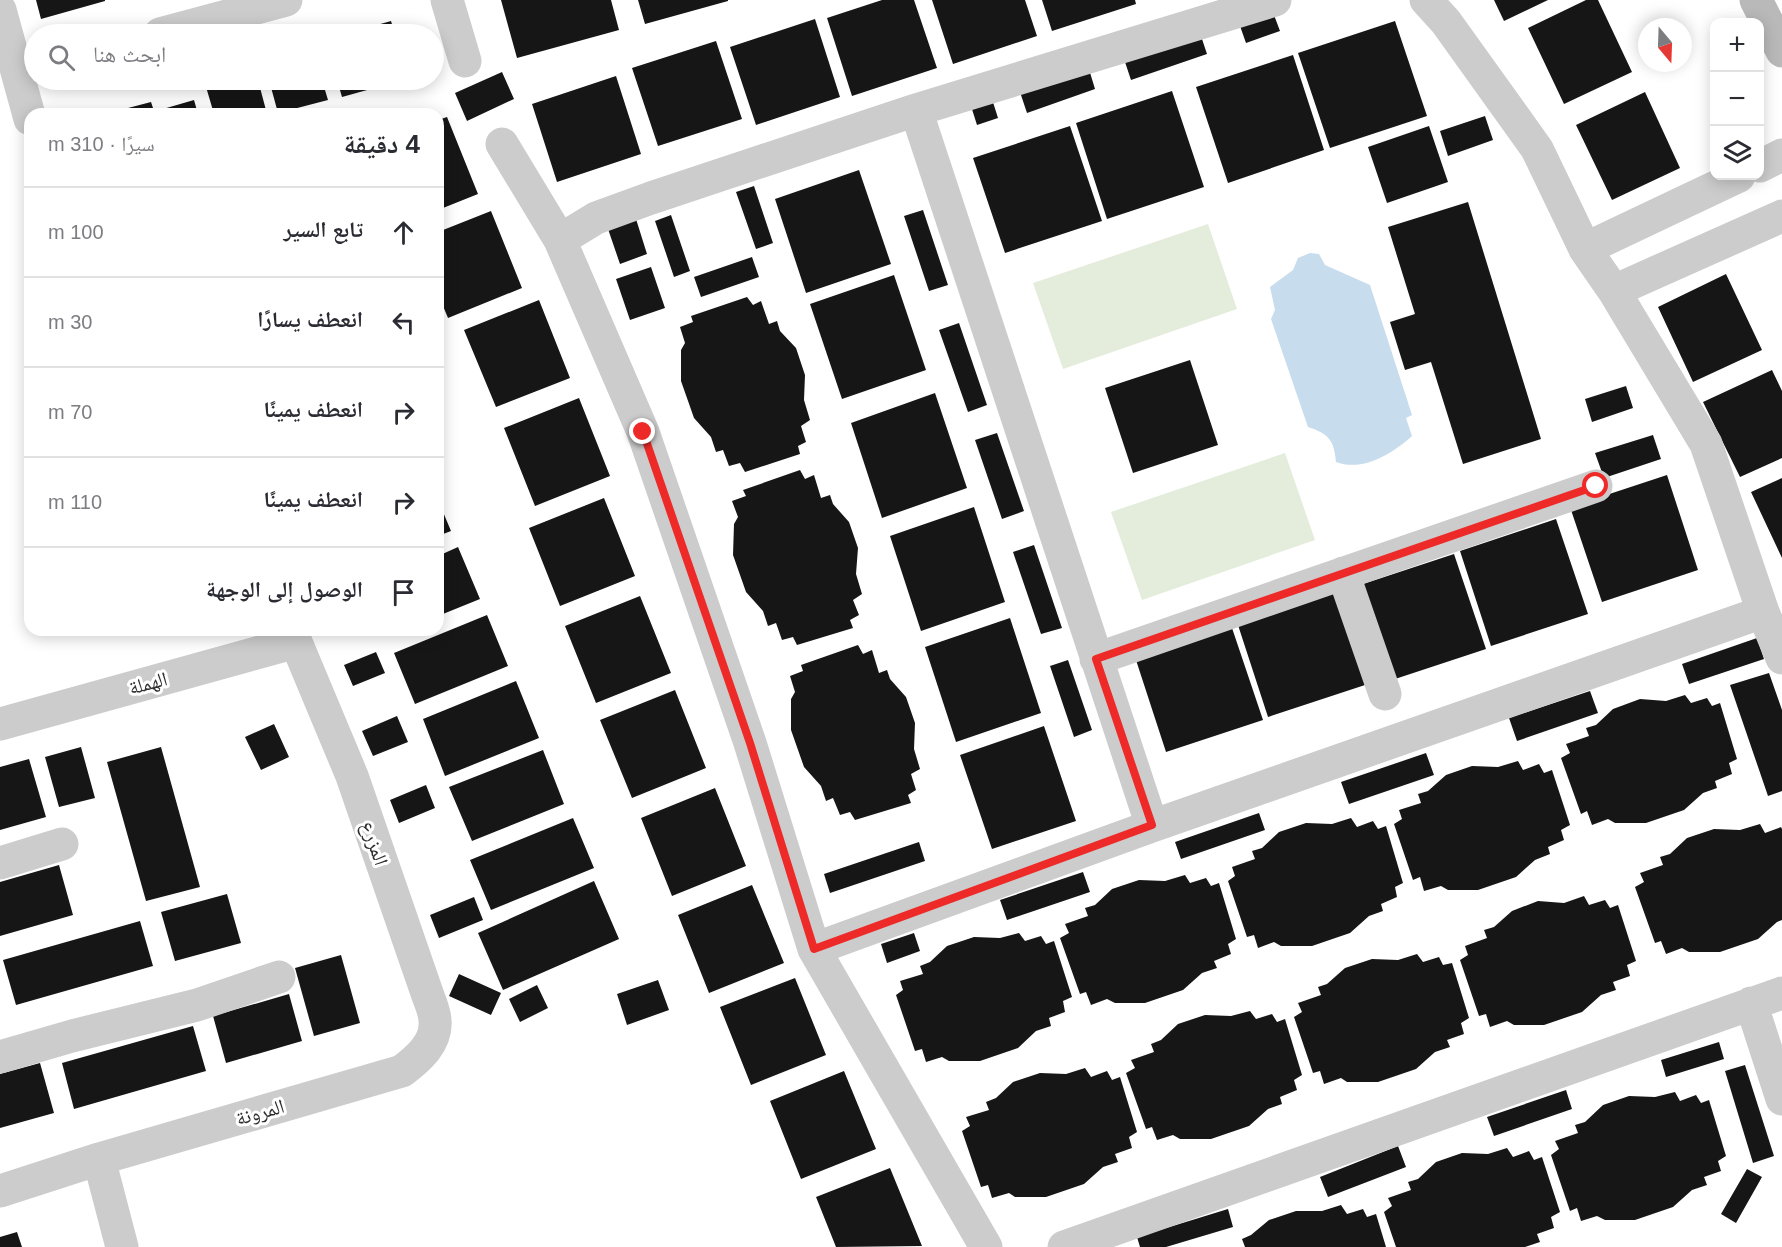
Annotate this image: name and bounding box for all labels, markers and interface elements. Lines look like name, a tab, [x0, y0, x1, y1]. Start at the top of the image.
north arrow	[1638, 18, 1692, 72]
map controls	[1710, 18, 1764, 180]
button: +	[1710, 18, 1764, 72]
search box	[24, 24, 444, 90]
icon: search	[45, 41, 78, 74]
text: ابحث هنا	[93, 42, 166, 67]
button: −	[1710, 72, 1764, 126]
button: layers	[1710, 126, 1764, 180]
text: 4 دقيقة	[344, 129, 420, 159]
text: سيرًا · 310 m	[48, 133, 155, 155]
icon: ahead	[387, 216, 420, 249]
text: تابع السير	[283, 217, 363, 242]
text: 100 m	[48, 221, 104, 243]
icon: left	[387, 306, 420, 339]
text: انعطف يسارًا	[257, 307, 363, 332]
text: 30 m	[48, 311, 92, 333]
icon: right	[387, 396, 420, 429]
text: انعطف يمينًا	[264, 397, 363, 422]
text: 70 m	[48, 401, 92, 423]
route end	[629, 418, 655, 444]
route start	[1582, 472, 1608, 498]
icon: right	[387, 486, 420, 519]
text: انعطف يمينًا	[264, 487, 363, 512]
text: 110 m	[48, 491, 102, 513]
icon: arrive	[387, 576, 420, 609]
text: الوصول إلى الوجهة	[206, 577, 363, 602]
street label: الهملة	[126, 667, 170, 700]
street label: المزرع	[355, 818, 393, 869]
street label: المرونة	[233, 1095, 287, 1129]

